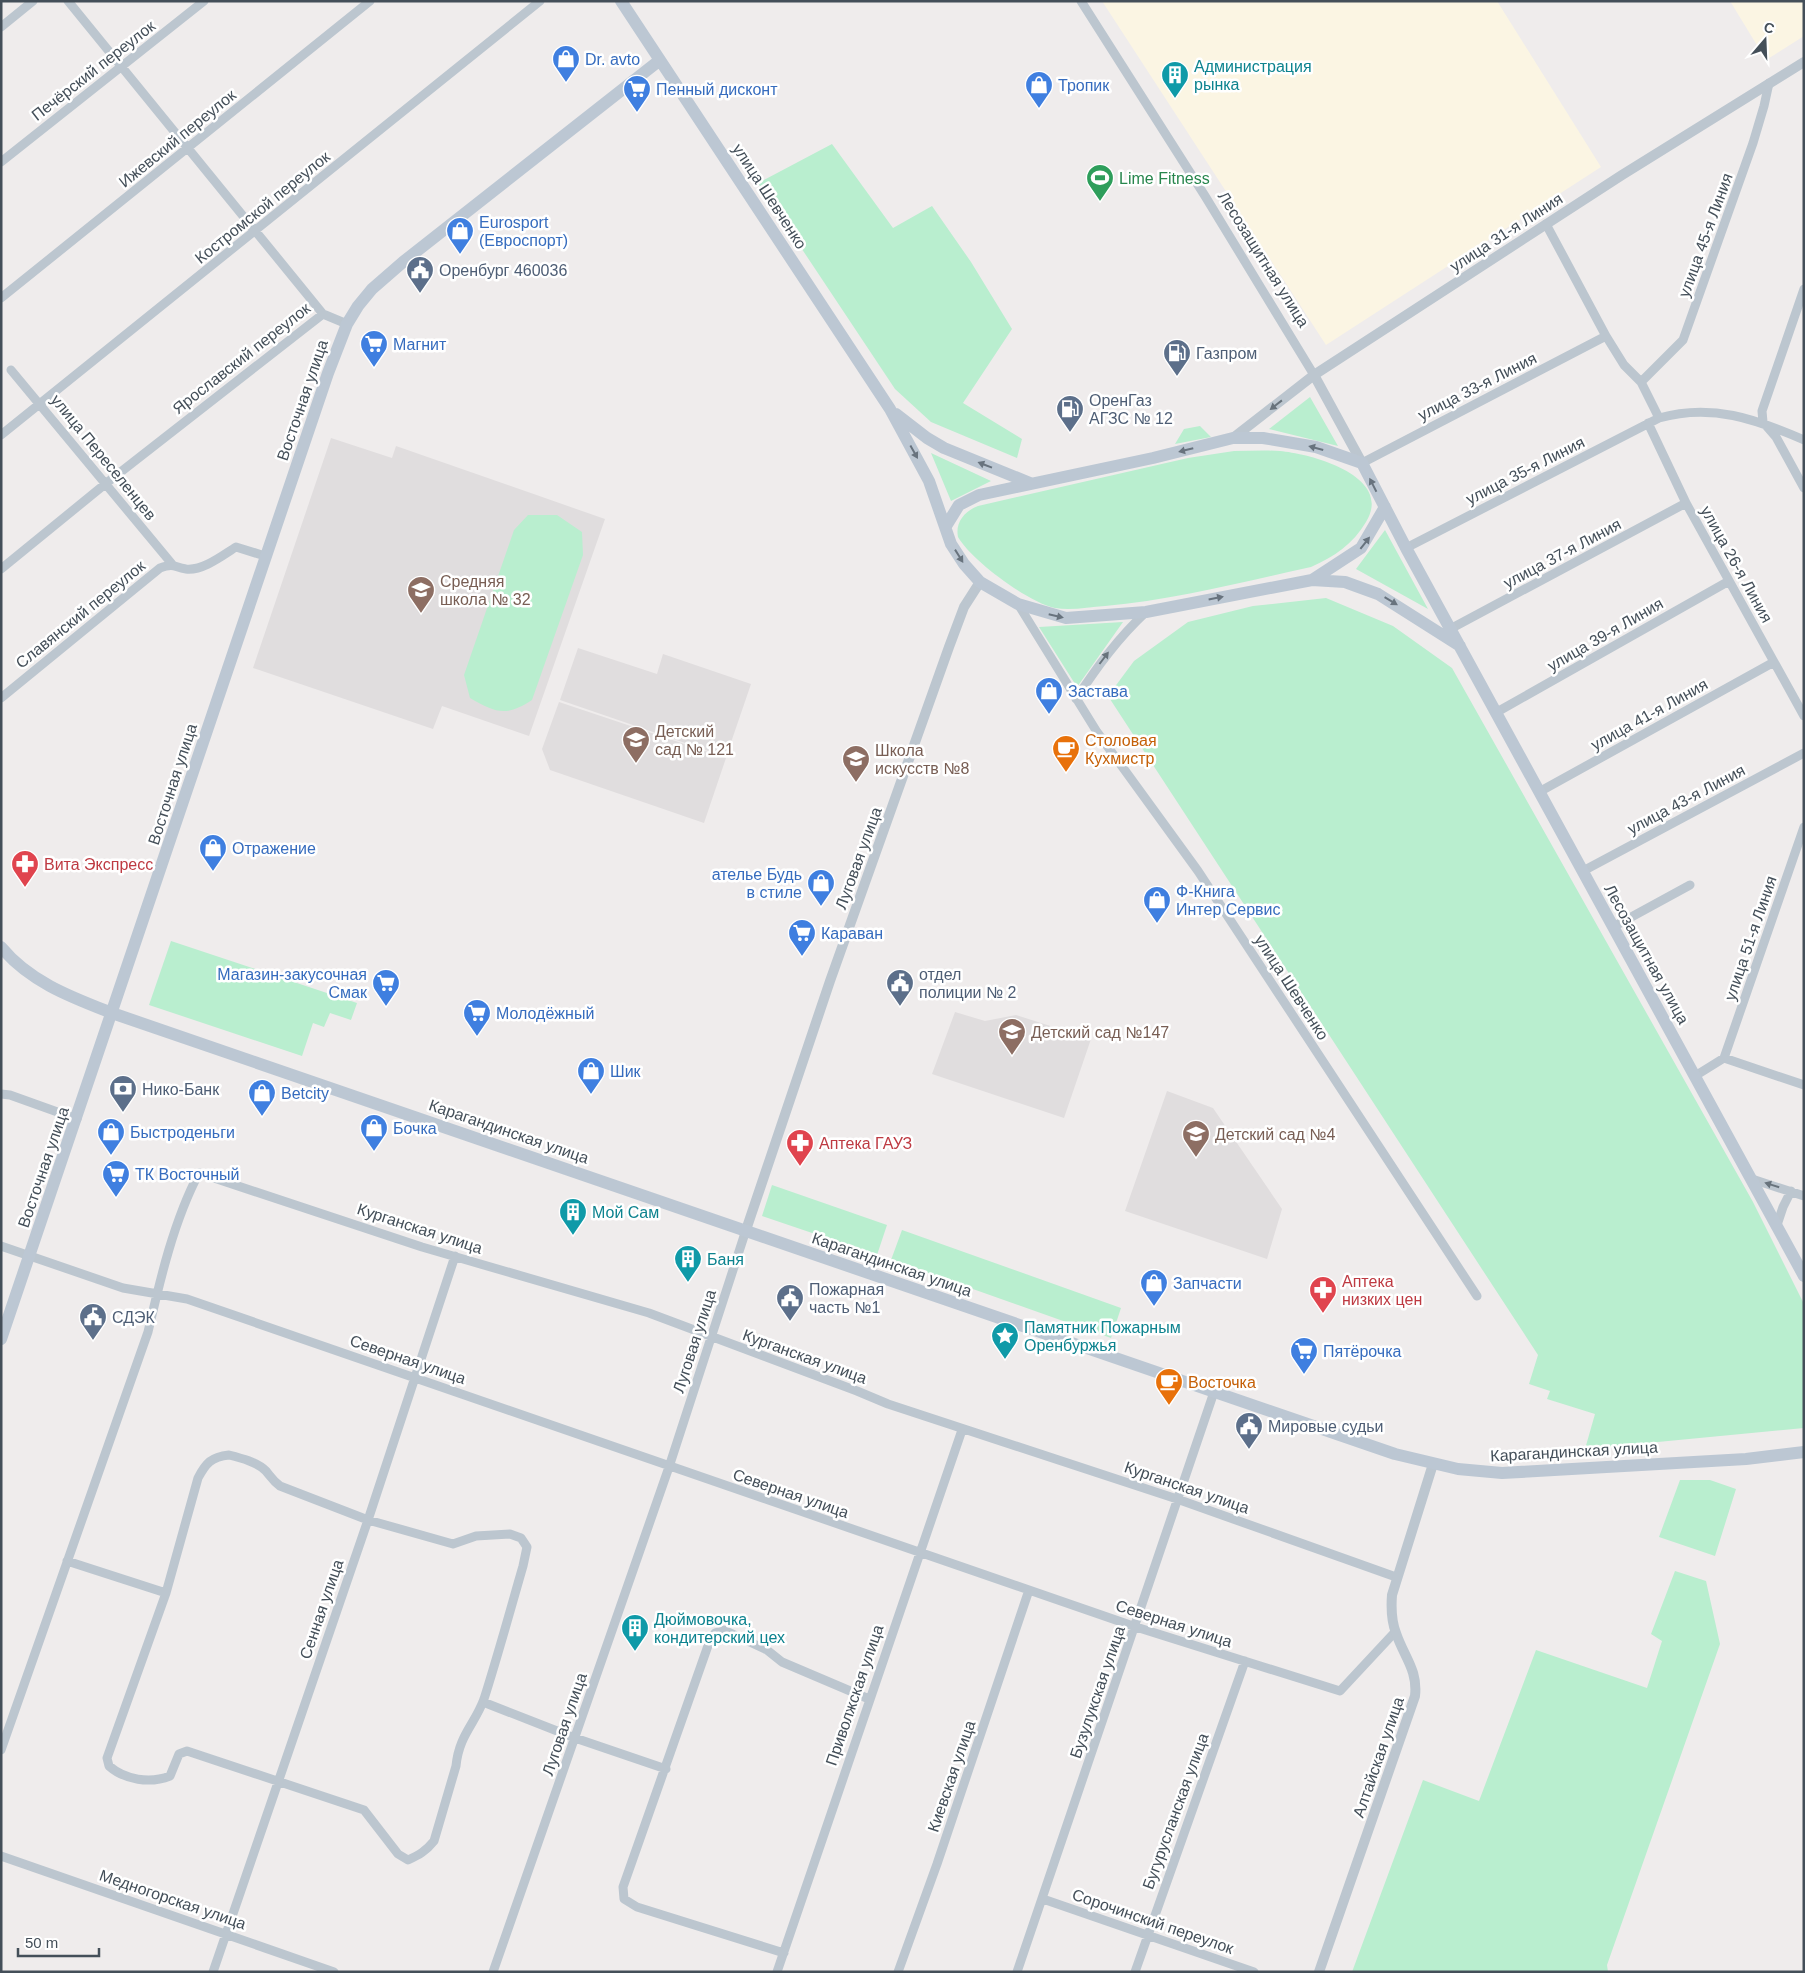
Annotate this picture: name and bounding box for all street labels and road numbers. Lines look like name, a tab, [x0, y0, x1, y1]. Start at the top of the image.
street label: Печёрский переулок	[28, 16, 159, 124]
street label: Ижевский переулок	[116, 86, 240, 191]
street label: улица Шевченко	[729, 141, 810, 252]
street label: Костромской переулок	[192, 147, 334, 267]
street label: улица 45-я Линия	[1675, 171, 1736, 299]
street label: Лесозащитная улица	[1215, 188, 1312, 330]
street label: улица 31-я Линия	[1447, 190, 1566, 275]
street label: Ярославский переулок	[169, 299, 314, 417]
street label: Восточная улица	[274, 338, 331, 463]
street label: улица 33-я Линия	[1415, 349, 1539, 424]
street label: улица Переселенцев	[48, 391, 159, 523]
street label: улица 35-я Линия	[1463, 433, 1587, 508]
street label: улица 26-я Линия	[1697, 503, 1776, 625]
street label: улица 37-я Линия	[1501, 515, 1624, 592]
street label: Славянский переулок	[12, 556, 149, 672]
street label: улица 39-я Линия	[1544, 594, 1666, 674]
street label: улица 41-я Линия	[1588, 675, 1710, 754]
street label: Восточная улица	[145, 721, 200, 847]
street label: улица 43-я Линия	[1625, 761, 1748, 838]
street label: Луговая улица	[832, 805, 885, 912]
street label: улица 51-я Линия	[1721, 874, 1780, 1003]
street label: Лесозащитная улица	[1601, 882, 1692, 1027]
street label: улица Шевченко	[1251, 932, 1332, 1043]
street label: Карагандинская улица	[427, 1096, 591, 1167]
street label: Восточная улица	[15, 1105, 72, 1230]
street label: Курганская улица	[355, 1200, 485, 1257]
street label: Карагандинская улица	[810, 1229, 974, 1300]
street label: Луговая улица	[670, 1287, 719, 1395]
street label: Курганская улица	[741, 1326, 869, 1387]
street label: Северная улица	[348, 1332, 468, 1387]
street label: Карагандинская улица	[1490, 1439, 1658, 1464]
street label: Курганская улица	[1122, 1458, 1251, 1517]
street label: Северная улица	[731, 1466, 851, 1521]
street label: Сенная улица	[296, 1557, 346, 1661]
street label: Северная улица	[1113, 1597, 1234, 1650]
street label: Приволжская улица	[822, 1623, 887, 1768]
street label: Бузулукская улица	[1067, 1624, 1128, 1761]
street label: Луговая улица	[539, 1671, 590, 1778]
street label: Алтайская улица	[1350, 1695, 1407, 1820]
street label: Киевская улица	[924, 1718, 979, 1834]
street label: Бугурусланская улица	[1139, 1731, 1212, 1891]
street label: Медногорская улица	[97, 1866, 248, 1933]
street label: Сорочинский переулок	[1070, 1886, 1237, 1957]

